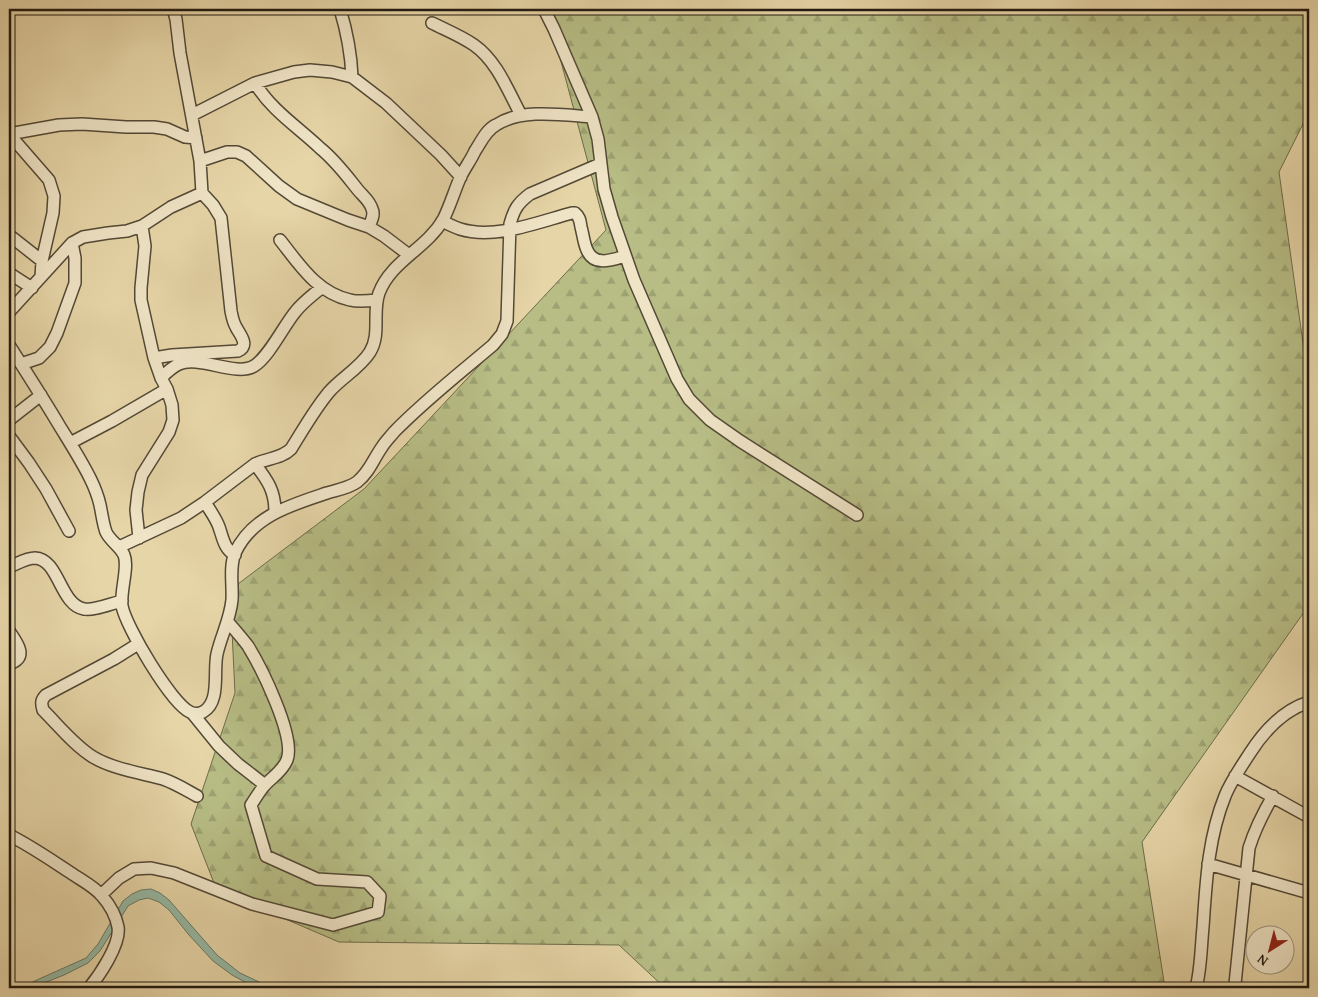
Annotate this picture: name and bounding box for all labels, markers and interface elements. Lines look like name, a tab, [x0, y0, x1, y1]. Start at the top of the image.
north arrow	[1246, 924, 1296, 974]
text: N	[1252, 949, 1272, 971]

